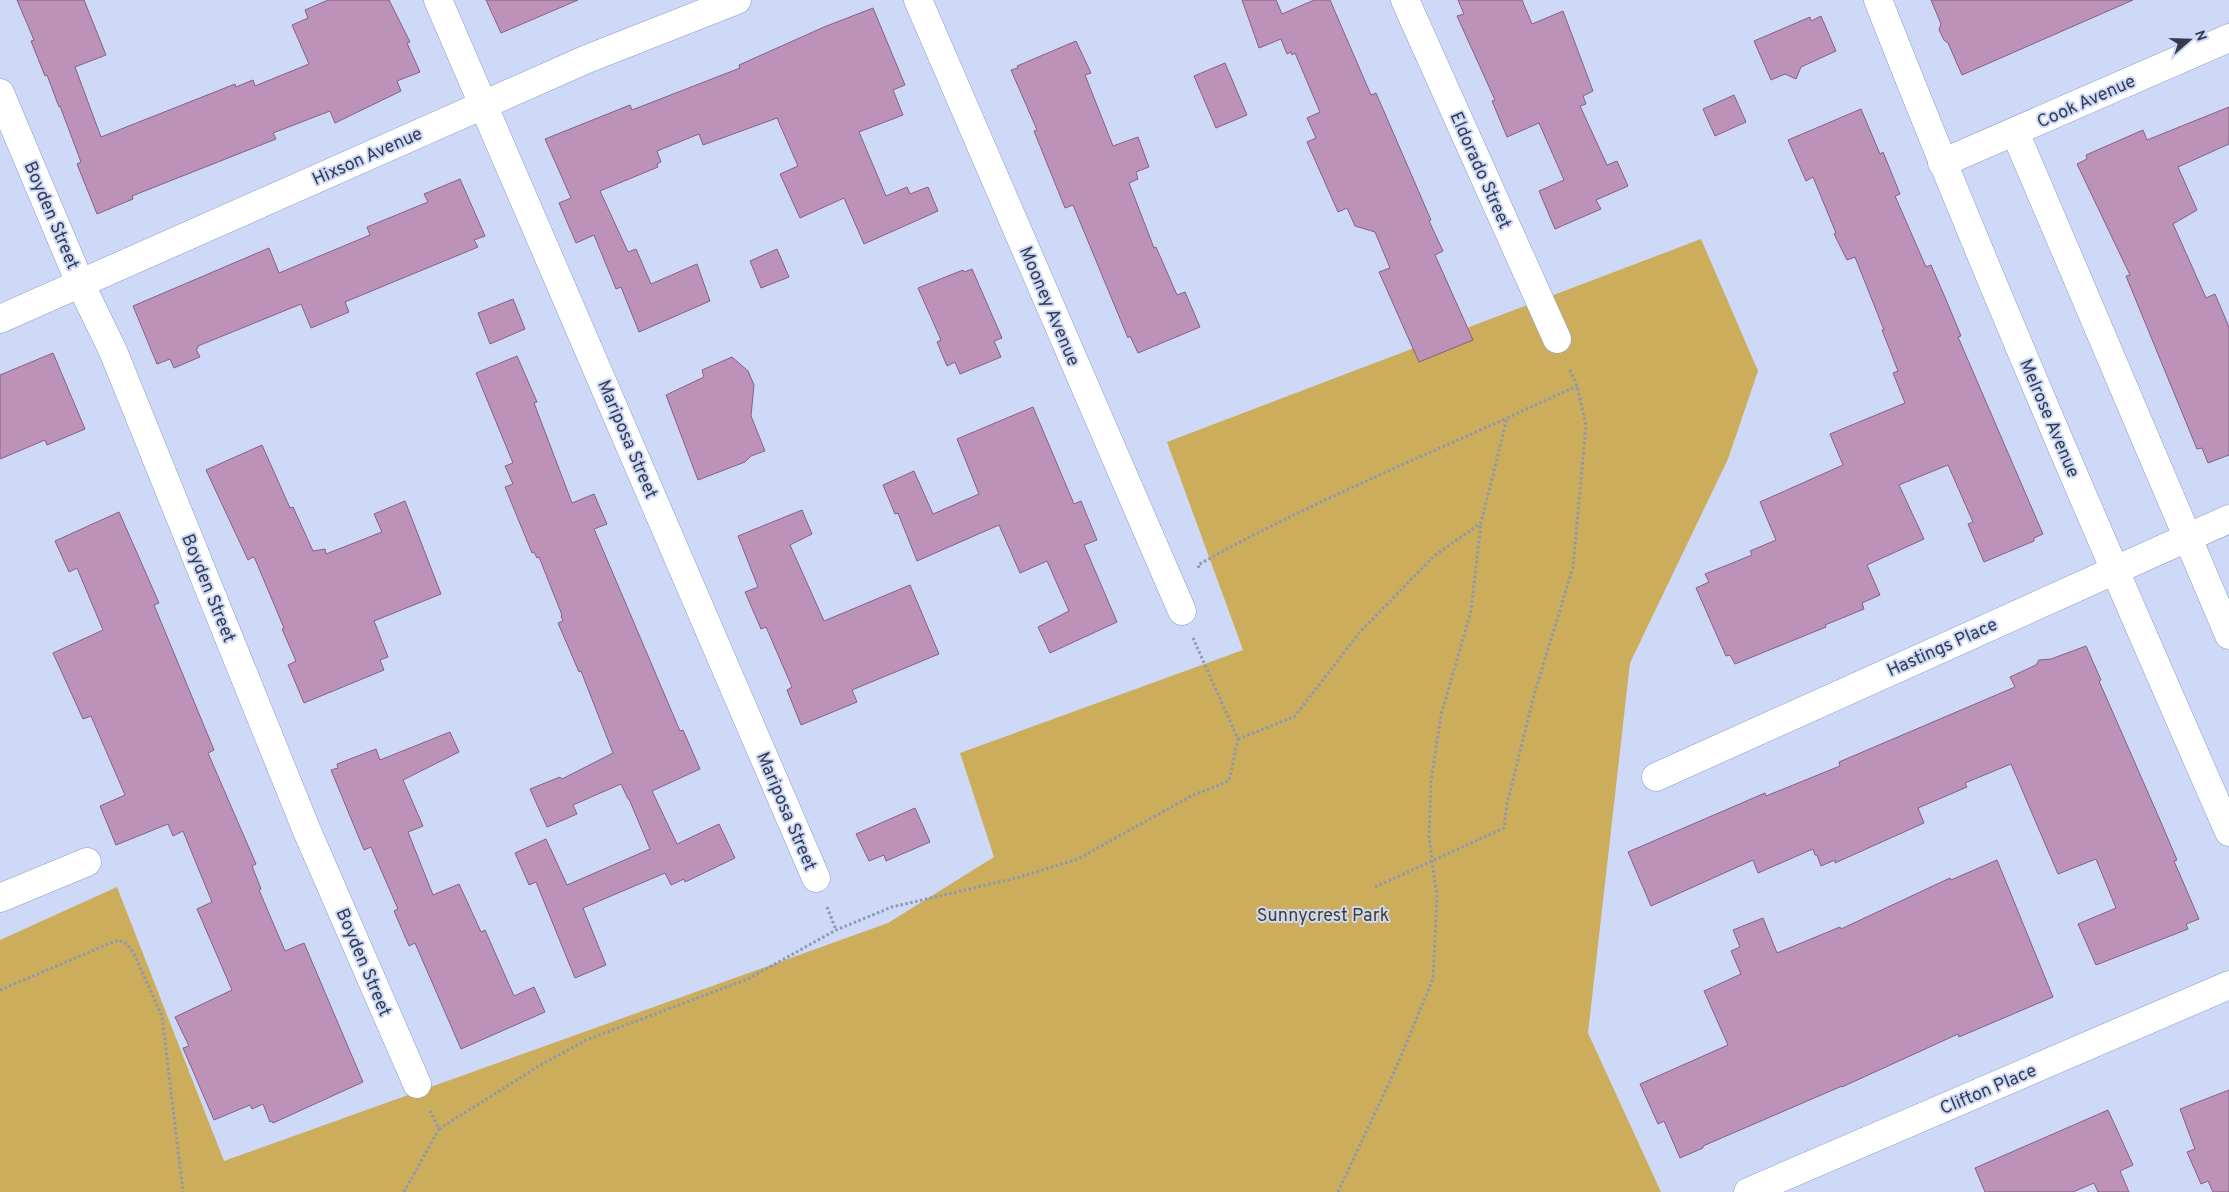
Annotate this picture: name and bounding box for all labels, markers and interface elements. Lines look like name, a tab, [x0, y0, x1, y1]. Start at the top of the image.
north arrow	[2164, 15, 2214, 65]
text: N	[2190, 28, 2210, 44]
street label: Cook Avenue	[2034, 70, 2139, 134]
street label: Eldorado Street	[1444, 108, 1516, 233]
street label: Hixson Avenue	[309, 123, 426, 192]
street label: Boyden Street	[18, 158, 84, 273]
street label: Mooney Avenue	[1013, 243, 1084, 370]
street label: Melrose Avenue	[2013, 356, 2084, 482]
street label: Mariposa Street	[591, 377, 662, 503]
street label: Boyden Street	[175, 531, 240, 646]
street label: Hastings Place	[1884, 614, 2001, 683]
street label: Mariposa Street	[750, 749, 821, 875]
street label: Boyden Street	[330, 905, 396, 1020]
park label: Sunnycrest Park	[1257, 905, 1389, 928]
street label: Clifton Place	[1937, 1060, 2040, 1121]

